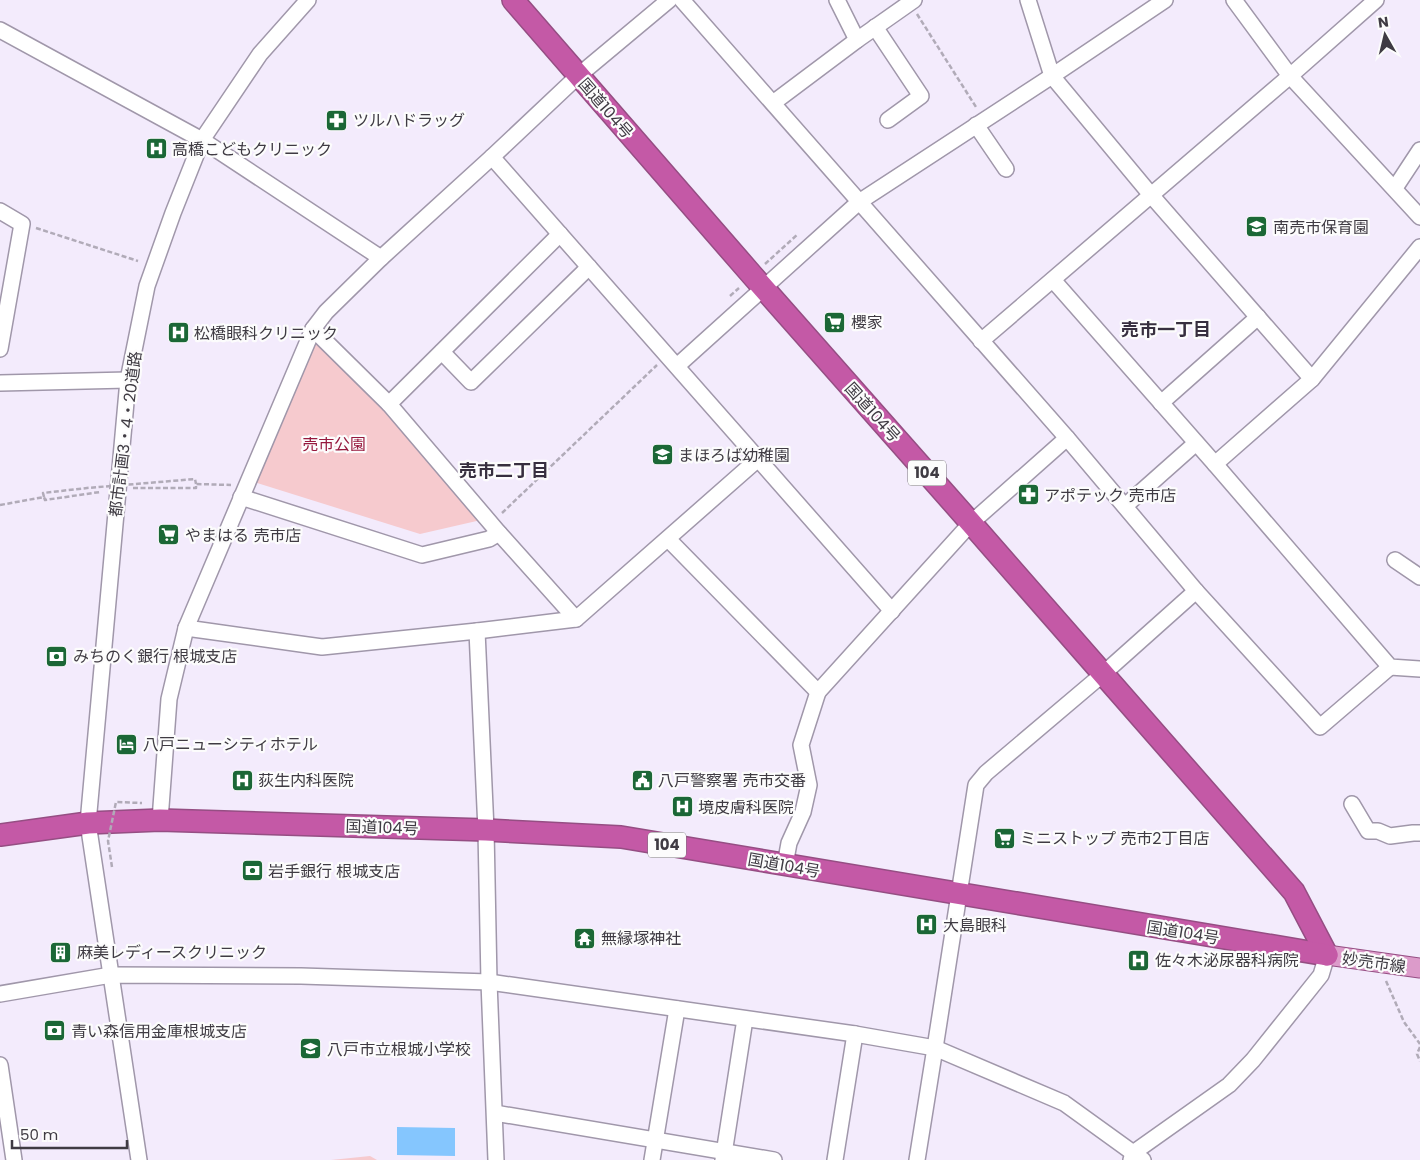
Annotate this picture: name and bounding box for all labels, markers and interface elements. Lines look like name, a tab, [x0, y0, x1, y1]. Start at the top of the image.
north arrow	[1360, 10, 1410, 60]
text: N	[1377, 11, 1390, 33]
street label: 国道104号	[573, 73, 638, 144]
pharmacy icon: ツルハドラッグ	[325, 108, 349, 132]
place label: ツルハドラッグ	[353, 109, 465, 132]
hospital icon: 高橋こどもクリニック	[144, 137, 168, 161]
place label: 高橋こどもクリニック	[172, 138, 332, 161]
school or university icon: 南売市保育園	[1245, 215, 1269, 239]
place label: 南売市保育園	[1273, 216, 1369, 239]
supermarket icon: 櫻家	[823, 310, 847, 334]
place label: 櫻家	[851, 311, 883, 334]
district label: 売市一丁目	[1121, 317, 1211, 342]
hospital icon: 松橋眼科クリニック	[166, 321, 190, 345]
place label: 松橋眼科クリニック	[194, 322, 338, 345]
street label: 都市計画3・4・20道路	[104, 350, 147, 518]
street label: 国道104号	[840, 377, 906, 447]
park label: 売市公園	[302, 433, 366, 456]
school or university icon: まほろば幼稚園	[650, 443, 674, 467]
place label: まほろば幼稚園	[678, 444, 790, 467]
district label: 売市二丁目	[459, 458, 549, 483]
road number: 104	[908, 460, 946, 486]
pharmacy icon: アポテック 売市店	[1016, 483, 1040, 507]
place label: アポテック 売市店	[1044, 484, 1176, 507]
supermarket icon: やまはる 売市店	[157, 523, 181, 547]
place label: やまはる 売市店	[185, 524, 301, 547]
bank icon: みちのく銀行 根城支店	[45, 644, 69, 668]
place label: みちのく銀行 根城支店	[73, 645, 237, 668]
hotel icon: 八戸ニューシティホテル	[115, 732, 139, 756]
place label: 八戸ニューシティホテル	[143, 733, 318, 756]
hospital icon: 荻生内科医院	[230, 768, 254, 792]
public building icon: 八戸警察署 売市交番	[630, 768, 654, 792]
place label: 荻生内科医院	[258, 769, 354, 792]
place label: 八戸警察署 売市交番	[658, 769, 806, 792]
hospital icon: 境皮膚科医院	[670, 795, 694, 819]
place label: 境皮膚科医院	[698, 796, 794, 819]
street label: 国道104号	[345, 815, 419, 840]
supermarket icon: ミニストップ 売市2丁目店	[992, 826, 1016, 850]
place label: ミニストップ 売市2丁目店	[1020, 827, 1209, 850]
road number: 104	[648, 832, 686, 858]
street label: 国道104号	[746, 848, 822, 883]
bank icon: 岩手銀行 根城支店	[240, 859, 264, 883]
place label: 岩手銀行 根城支店	[268, 860, 400, 883]
hospital icon: 大島眼科	[915, 913, 939, 937]
place label: 大島眼科	[943, 914, 1007, 937]
street label: 国道104号	[1145, 915, 1221, 950]
temple icon: 無縁塚神社	[573, 926, 597, 950]
place label: 無縁塚神社	[601, 927, 681, 950]
building icon: 麻美レディースクリニック	[49, 940, 73, 964]
place label: 麻美レディースクリニック	[77, 941, 267, 964]
street label: 妙売市線	[1341, 947, 1407, 978]
hospital icon: 佐々木泌尿器科病院	[1127, 948, 1151, 972]
place label: 佐々木泌尿器科病院	[1155, 949, 1299, 972]
bank icon: 青い森信用金庫根城支店	[43, 1019, 67, 1043]
place label: 青い森信用金庫根城支店	[71, 1020, 247, 1043]
school or university icon: 八戸市立根城小学校	[299, 1037, 323, 1061]
place label: 八戸市立根城小学校	[327, 1038, 471, 1061]
scale bar	[12, 1118, 128, 1150]
text: 50 m	[20, 1124, 58, 1145]

